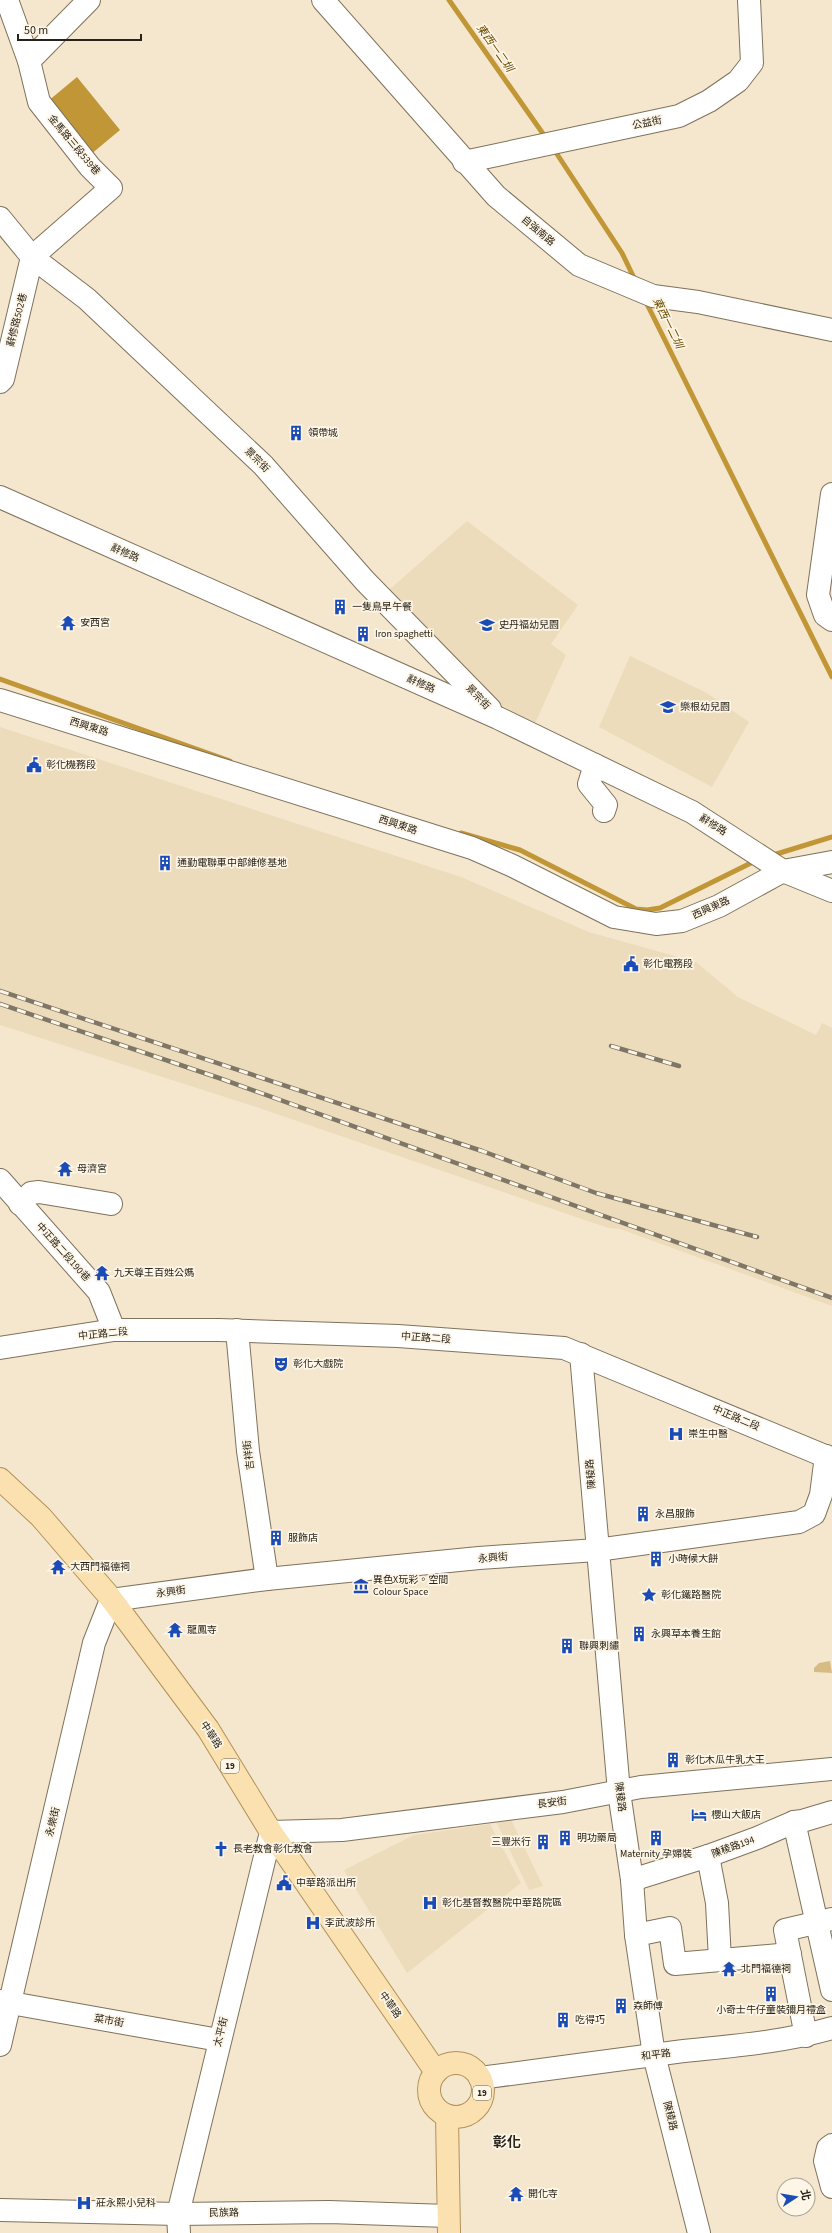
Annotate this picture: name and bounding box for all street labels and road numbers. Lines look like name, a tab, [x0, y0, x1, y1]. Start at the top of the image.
street label: 金馬路三段539巷	[45, 112, 103, 178]
street label: 公益街	[631, 113, 663, 133]
street label: 自強南路	[518, 213, 558, 249]
street label: 辭修路502巷	[4, 292, 30, 348]
street label: 景宗街	[241, 444, 273, 476]
street label: 辭修路	[108, 541, 142, 565]
street label: 辭修路	[404, 672, 438, 696]
street label: 景宗街	[463, 681, 493, 713]
street label: 西興東路	[68, 714, 110, 740]
street label: 辭修路	[697, 811, 729, 839]
street label: 西興東路	[377, 812, 419, 838]
street label: 西興東路	[690, 893, 732, 923]
street label: 中正路二段190巷	[33, 1219, 93, 1285]
street label: 中正路二段	[77, 1324, 129, 1344]
street label: 中正路二段	[401, 1329, 451, 1347]
street label: 中正路二段	[710, 1402, 762, 1434]
street label: 吉祥街	[240, 1439, 258, 1471]
street label: 陳稜路	[583, 1458, 599, 1490]
street label: 永興街	[477, 1550, 509, 1566]
street label: 永興街	[155, 1583, 187, 1601]
street label: 中華路	[197, 1719, 225, 1751]
road number: 19	[221, 1759, 239, 1773]
street label: 陳稜路	[611, 1781, 629, 1813]
street label: 長安街	[536, 1794, 568, 1812]
street label: 永樂街	[43, 1806, 63, 1838]
street label: 陳稜路194	[709, 1833, 757, 1861]
street label: 中華路	[376, 1989, 404, 2021]
street label: 菜市街	[93, 2012, 125, 2030]
street label: 太平街	[211, 2016, 231, 2048]
street label: 和平路	[640, 2046, 672, 2064]
road number: 19	[473, 2086, 491, 2100]
street label: 陳稜路	[660, 2100, 680, 2132]
street label: 民族路	[209, 2206, 239, 2220]

